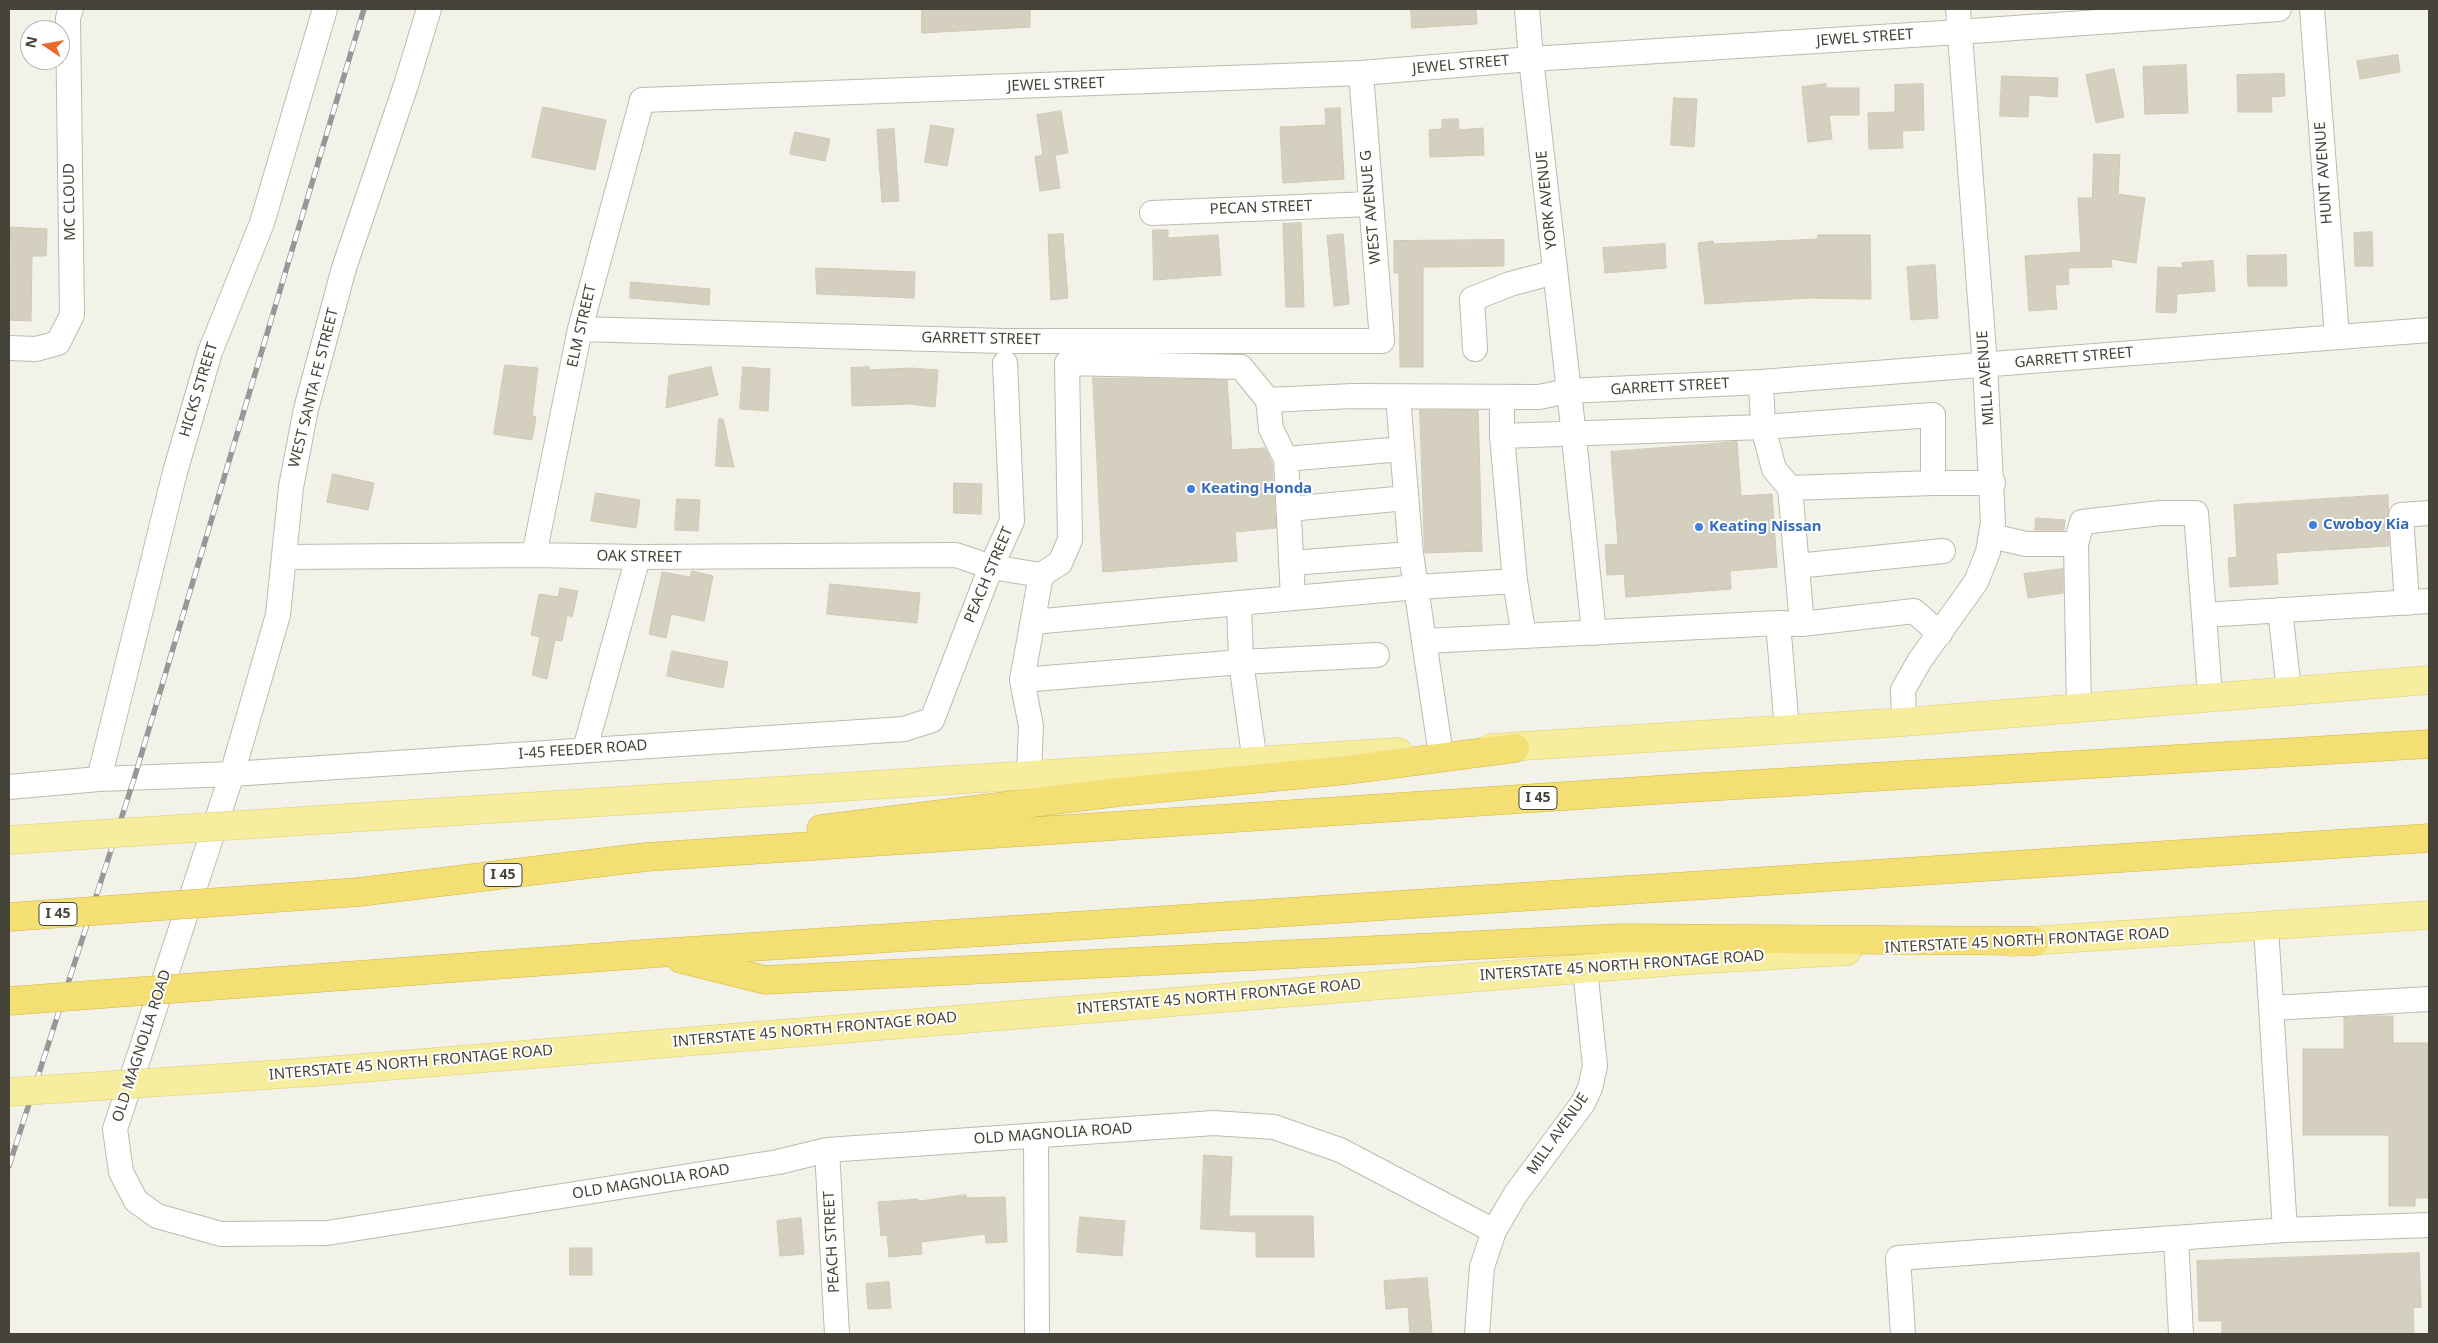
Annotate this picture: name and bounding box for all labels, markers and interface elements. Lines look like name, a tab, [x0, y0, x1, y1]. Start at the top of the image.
north arrow	[20, 20, 70, 70]
street label: JEWEL STREET	[1816, 26, 1914, 50]
text: N	[20, 34, 41, 50]
street label: JEWEL STREET	[1412, 52, 1510, 78]
street label: JEWEL STREET	[1007, 74, 1105, 96]
street label: HUNT AVENUE	[2311, 121, 2337, 225]
street label: WEST AVENUE G	[1357, 149, 1385, 265]
street label: YORK AVENUE	[1533, 150, 1561, 250]
street label: MC CLOUD	[60, 163, 80, 241]
street label: PECAN STREET	[1209, 197, 1313, 219]
street label: ELM STREET	[564, 283, 600, 369]
street label: WEST SANTA FE STREET	[285, 306, 343, 470]
street label: GARRETT STREET	[921, 329, 1041, 349]
street label: MILL AVENUE	[1974, 330, 1998, 426]
street label: HICKS STREET	[176, 340, 222, 440]
street label: GARRETT STREET	[2014, 344, 2134, 372]
street label: GARRETT STREET	[1610, 375, 1730, 399]
place label: Keating Honda	[1201, 480, 1312, 498]
marker: Keating Honda	[1185, 483, 1197, 495]
place label: Cwoboy Kia	[2323, 516, 2409, 534]
place label: Keating Nissan	[1709, 518, 1821, 536]
marker: Cwoboy Kia	[2307, 519, 2319, 531]
marker: Keating Nissan	[1693, 521, 1705, 533]
street label: PEACH STREET	[961, 524, 1017, 626]
street label: OAK STREET	[596, 547, 682, 567]
street label: I-45 FEEDER ROAD	[518, 737, 648, 763]
road number: I 45	[1519, 786, 1557, 810]
road number: I 45	[484, 864, 522, 886]
road number: I 45	[39, 902, 77, 926]
street label: INTERSTATE 45 NORTH FRONTAGE ROAD	[1884, 925, 2170, 957]
street label: INTERSTATE 45 NORTH FRONTAGE ROAD	[1479, 947, 1765, 985]
street label: OLD MAGNOLIA ROAD	[109, 968, 175, 1124]
street label: INTERSTATE 45 NORTH FRONTAGE ROAD	[1076, 976, 1362, 1018]
street label: INTERSTATE 45 NORTH FRONTAGE ROAD	[672, 1009, 958, 1051]
street label: INTERSTATE 45 NORTH FRONTAGE ROAD	[268, 1042, 554, 1084]
street label: MILL AVENUE	[1523, 1090, 1593, 1178]
street label: OLD MAGNOLIA ROAD	[973, 1119, 1133, 1149]
street label: OLD MAGNOLIA ROAD	[571, 1161, 731, 1203]
street label: PEACH STREET	[820, 1191, 844, 1293]

